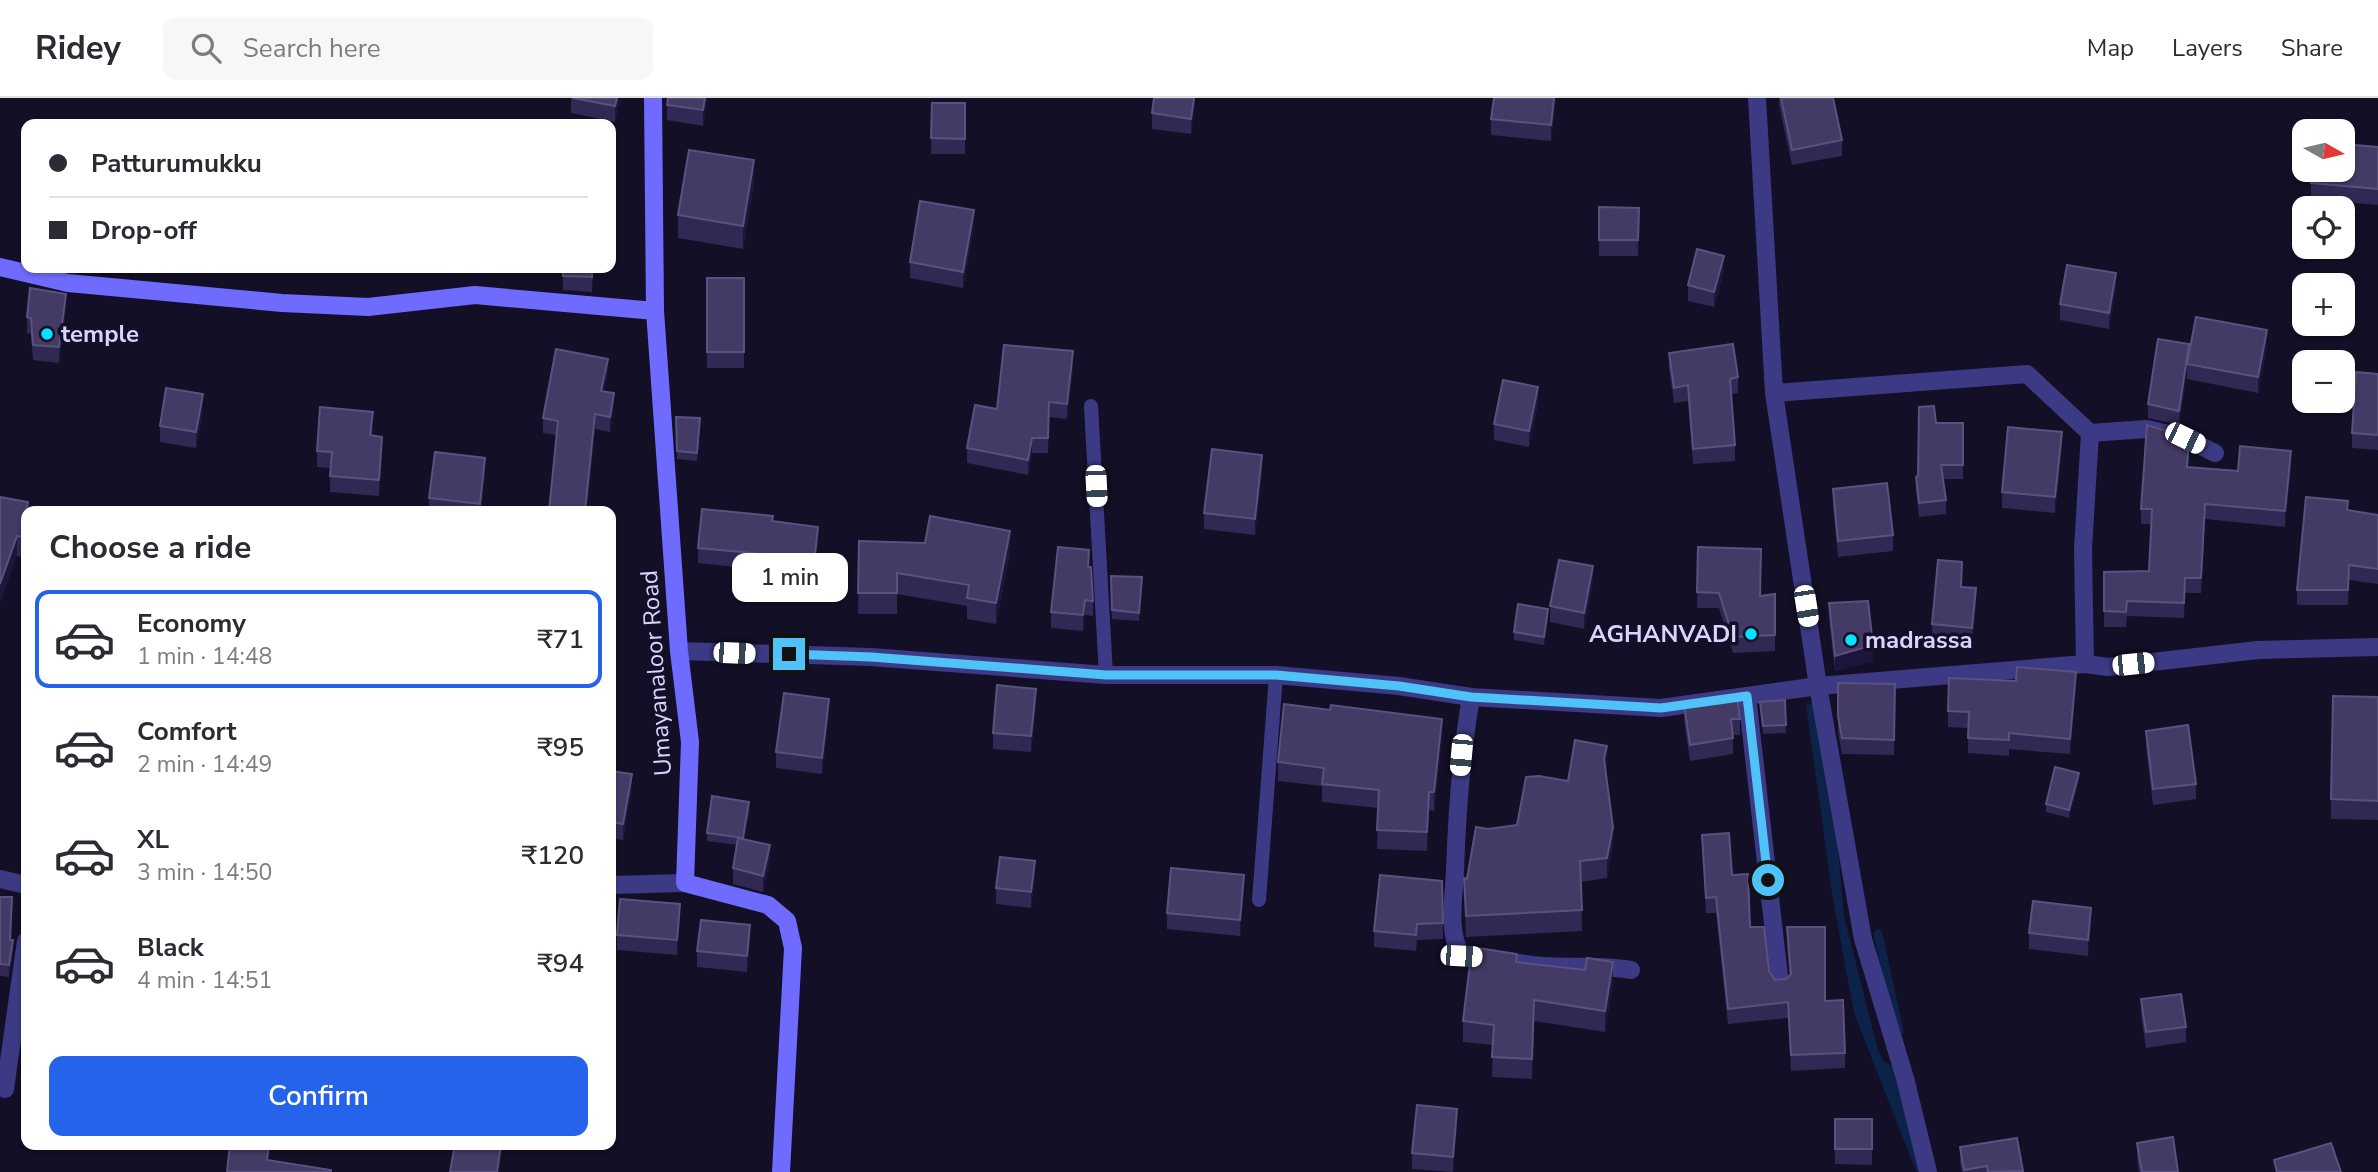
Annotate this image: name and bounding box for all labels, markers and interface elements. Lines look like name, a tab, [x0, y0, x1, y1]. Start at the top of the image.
search box	[163, 17, 653, 80]
text: Ridey	[35, 26, 121, 71]
icon: search	[187, 29, 225, 67]
text: Search here	[243, 31, 381, 66]
text: Map	[2087, 32, 2134, 64]
text: Layers	[2172, 32, 2243, 64]
text: Share	[2281, 32, 2343, 64]
north arrow	[2292, 119, 2356, 182]
map controls	[2292, 119, 2355, 413]
text: Patturumukku	[91, 146, 262, 181]
button: locate	[2292, 196, 2355, 259]
text: Drop-off	[91, 213, 197, 248]
button: +	[2292, 273, 2355, 336]
place label: temple	[61, 318, 139, 350]
marker: temple	[39, 326, 55, 342]
button: −	[2292, 350, 2355, 413]
car	[2162, 419, 2209, 457]
car	[1085, 464, 1108, 508]
text: Choose a ride	[49, 526, 251, 569]
callout: 1 min	[731, 552, 847, 602]
text: 1 min	[761, 562, 819, 593]
street label: Umayanaloor Road	[633, 569, 679, 777]
car	[1793, 584, 1820, 628]
text: Economy	[137, 606, 246, 641]
icon: car	[53, 608, 116, 671]
place label: AGHANVADI	[1589, 618, 1737, 650]
text: ₹71	[537, 622, 584, 657]
place label: madrassa	[1865, 624, 1973, 656]
marker: AGHANVADI	[1743, 626, 1759, 642]
marker: madrassa	[1843, 632, 1859, 648]
route end	[773, 638, 805, 670]
text: 1 min · 14:48	[137, 641, 272, 672]
car	[713, 642, 756, 664]
car	[2112, 651, 2155, 677]
text: Comfort	[137, 714, 237, 749]
icon: car	[53, 716, 116, 779]
text: ₹95	[537, 730, 584, 765]
car	[1449, 733, 1474, 777]
text: 2 min · 14:49	[137, 749, 272, 780]
text: XL	[137, 822, 169, 857]
icon: car	[53, 824, 116, 887]
text: ₹120	[522, 838, 584, 873]
text: 3 min · 14:50	[137, 857, 272, 888]
route start	[1752, 864, 1784, 896]
text: Black	[137, 930, 204, 965]
icon: car	[53, 932, 116, 995]
car	[1440, 944, 1483, 968]
text: ₹94	[537, 946, 584, 981]
text: 4 min · 14:51	[137, 965, 272, 996]
button: Confirm	[49, 1056, 588, 1136]

